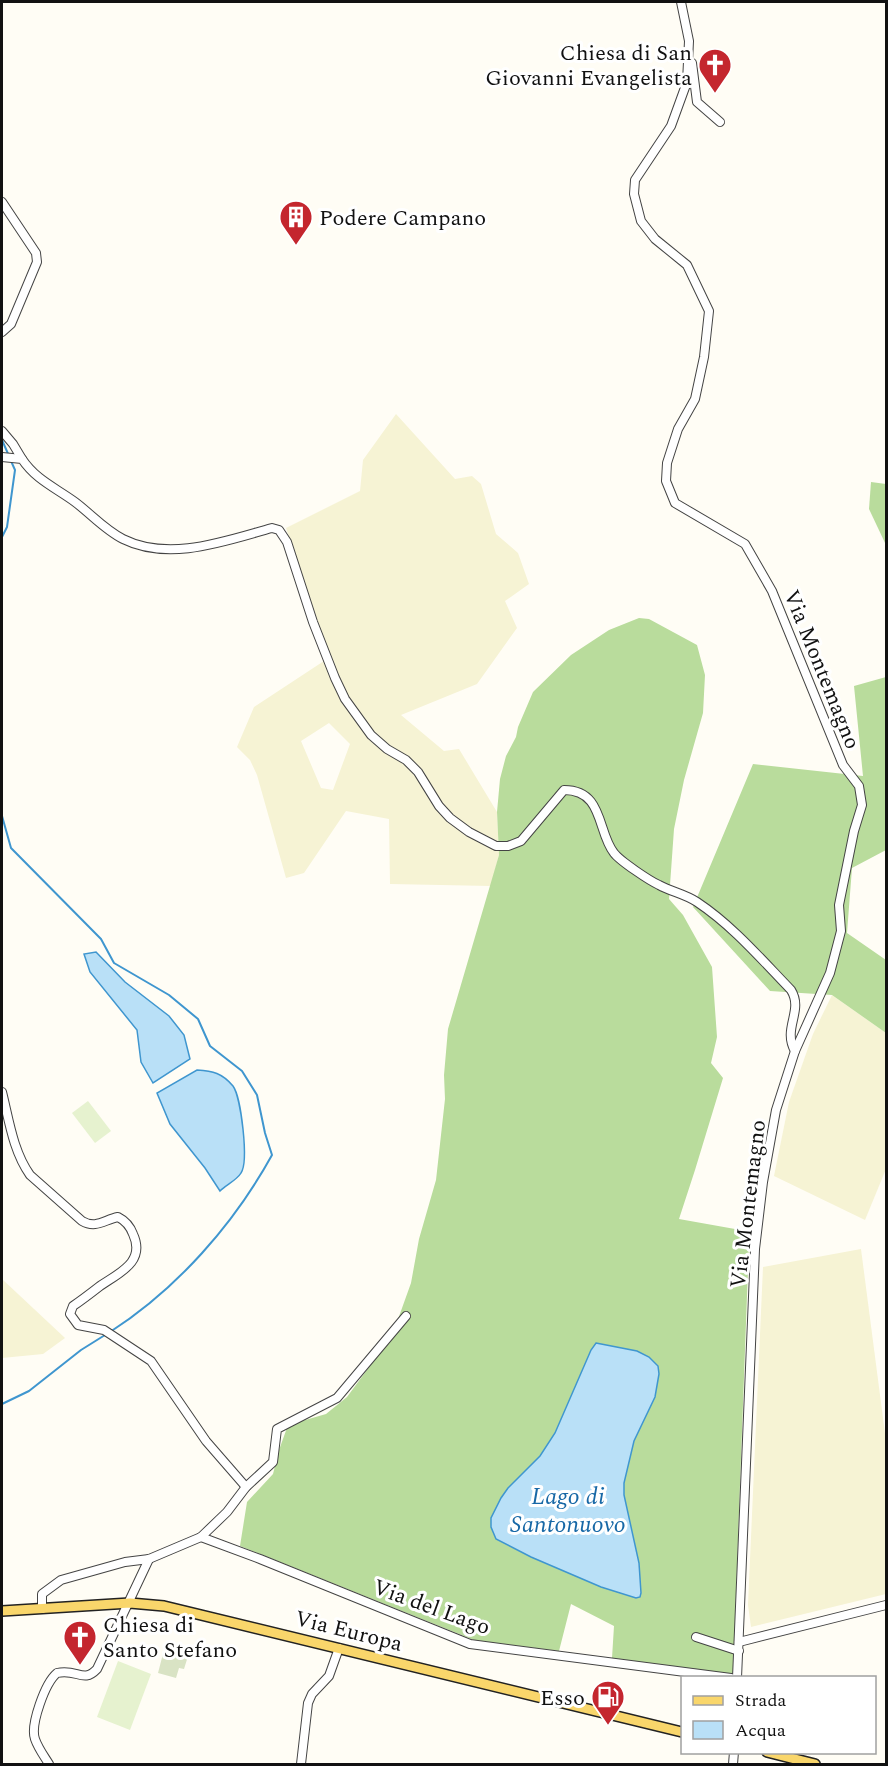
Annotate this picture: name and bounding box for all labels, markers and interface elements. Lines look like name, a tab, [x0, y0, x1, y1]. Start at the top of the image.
place label: Chiesa di San Giovanni Evangelista	[485, 37, 692, 95]
church icon: Chiesa di San Giovanni Evangelista	[697, 47, 733, 94]
building icon: Podere Campano	[278, 199, 314, 246]
place label: Podere Campano	[319, 202, 486, 235]
street label: Via Montemagno	[775, 585, 869, 754]
street label: Via Montemagno	[722, 1118, 775, 1290]
water label: Lago di Santonuovo	[510, 1479, 626, 1543]
street label: Via del Lago	[368, 1571, 495, 1644]
street label: Via Europa	[291, 1602, 406, 1661]
place label: Chiesa di Santo Stefano	[103, 1609, 237, 1667]
church icon: Chiesa di Santo Stefano	[62, 1619, 98, 1666]
legend	[681, 1676, 876, 1754]
fuel station icon: Esso	[590, 1679, 626, 1726]
place label: Esso	[540, 1682, 585, 1715]
text: Strada	[735, 1687, 786, 1714]
text: Acqua	[735, 1717, 786, 1744]

